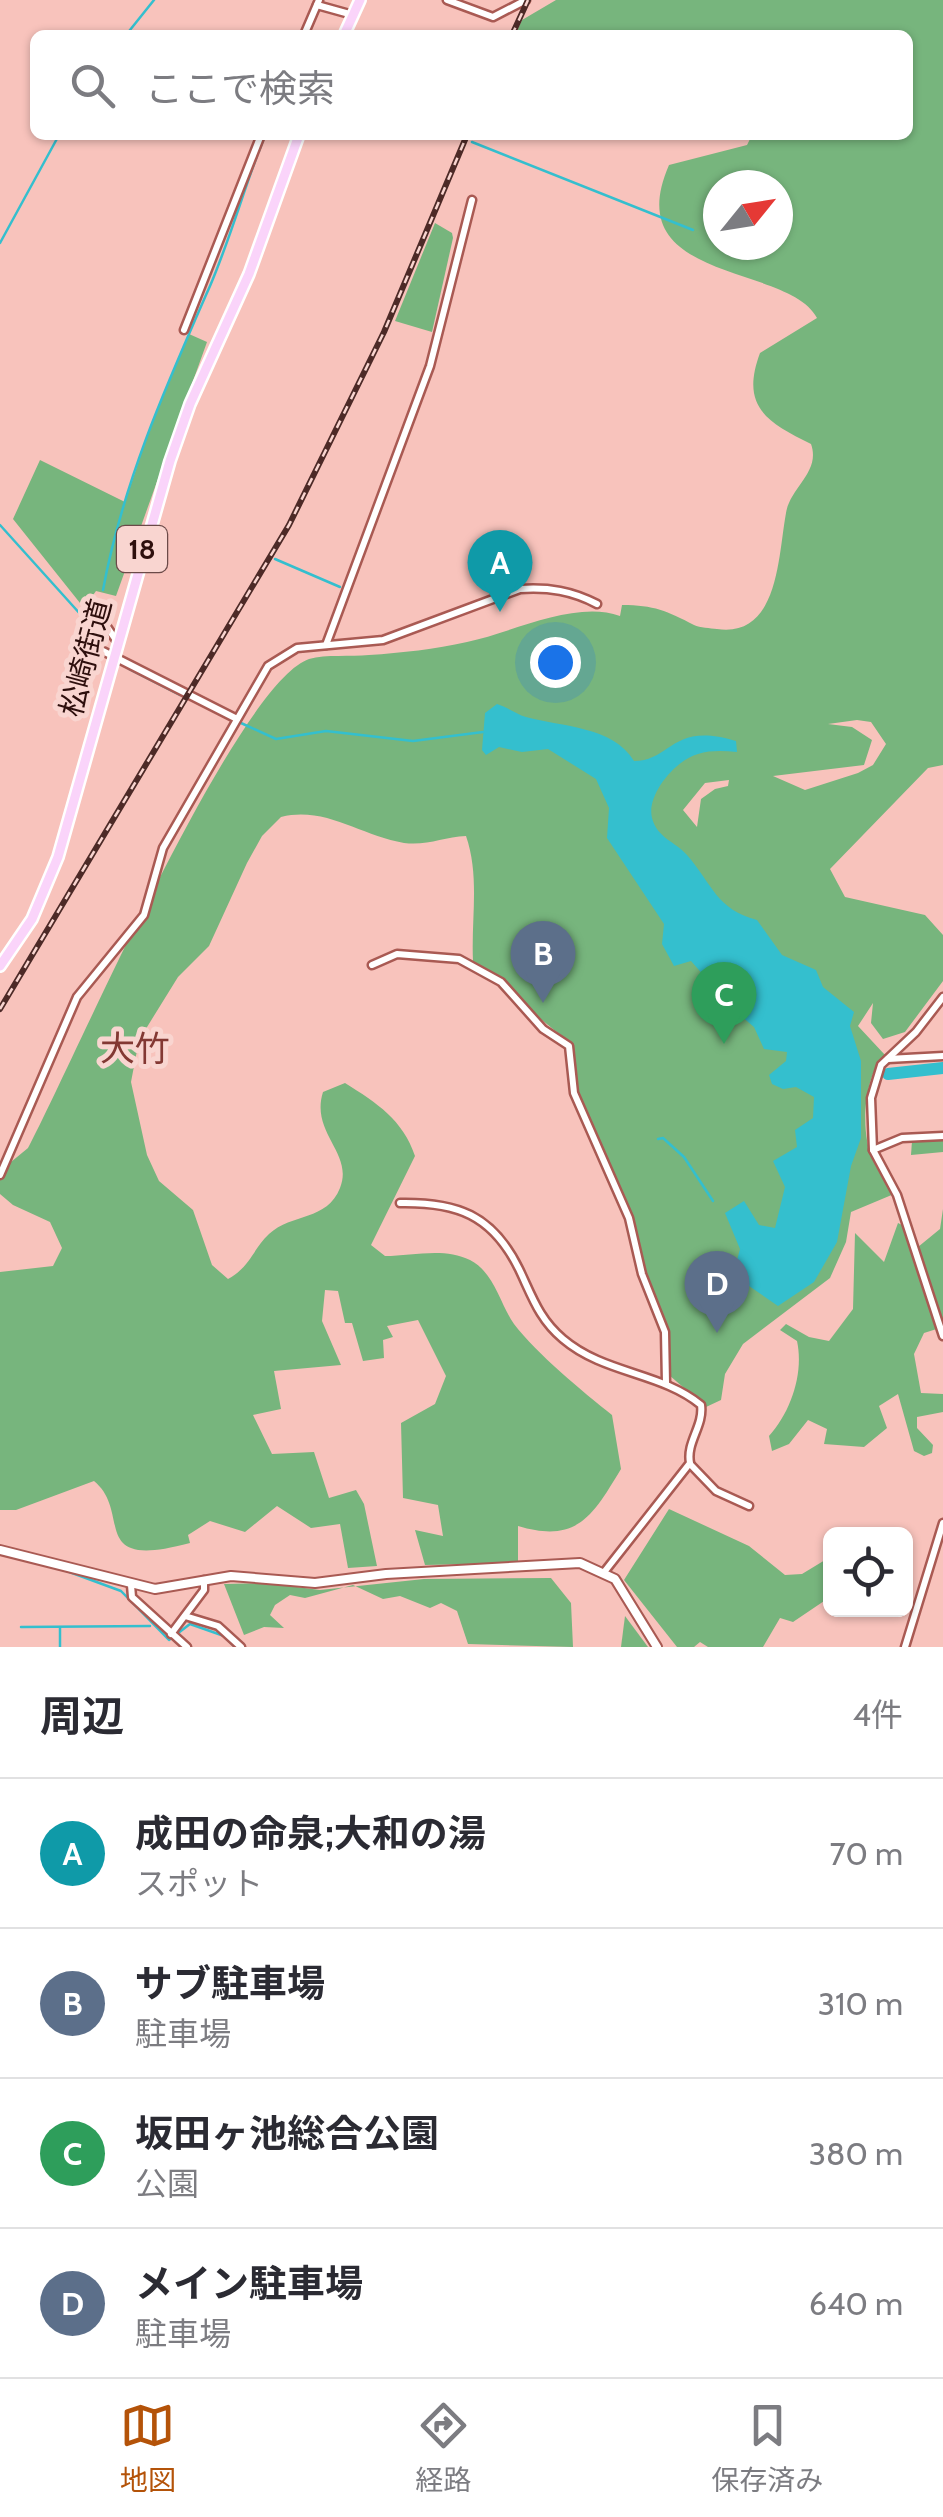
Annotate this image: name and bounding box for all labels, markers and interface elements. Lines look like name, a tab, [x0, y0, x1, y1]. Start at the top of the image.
search box	[30, 30, 913, 140]
icon: search	[65, 58, 120, 113]
text: ここで検索	[145, 65, 335, 112]
north arrow	[703, 170, 793, 260]
road number: 18	[117, 526, 167, 572]
pin: A	[468, 530, 532, 612]
street label: 松崎街道	[52, 595, 119, 721]
your location	[530, 637, 581, 688]
pin: B	[510, 920, 576, 1003]
pin: C	[692, 962, 756, 1044]
district label: 大竹	[100, 1027, 170, 1070]
pin: D	[684, 1250, 750, 1333]
map controls	[823, 1527, 913, 1617]
button: locate	[823, 1527, 913, 1617]
text: 周辺	[40, 1690, 124, 1742]
text: 4件	[853, 1695, 903, 1734]
text: 成田の命泉;大和の湯	[135, 1810, 486, 1857]
text: A	[62, 1834, 83, 1873]
text: 70 m	[830, 1834, 903, 1873]
text: スポット	[135, 1864, 263, 1903]
text: サブ駐車場	[135, 1960, 325, 2007]
text: B	[62, 1984, 83, 2023]
text: 310 m	[818, 1984, 903, 2023]
text: 駐車場	[135, 2014, 231, 2053]
text: 坂田ヶ池総合公園	[135, 2110, 439, 2157]
text: C	[63, 2134, 82, 2173]
text: 380 m	[809, 2134, 903, 2173]
text: 公園	[135, 2164, 199, 2203]
text: メイン駐車場	[135, 2260, 363, 2307]
text: D	[61, 2284, 84, 2323]
text: 640 m	[809, 2284, 903, 2323]
text: 駐車場	[135, 2314, 231, 2353]
tab: 地図	[120, 2398, 176, 2498]
tab: 経路	[415, 2398, 471, 2498]
tab: 保存済み	[711, 2398, 823, 2498]

